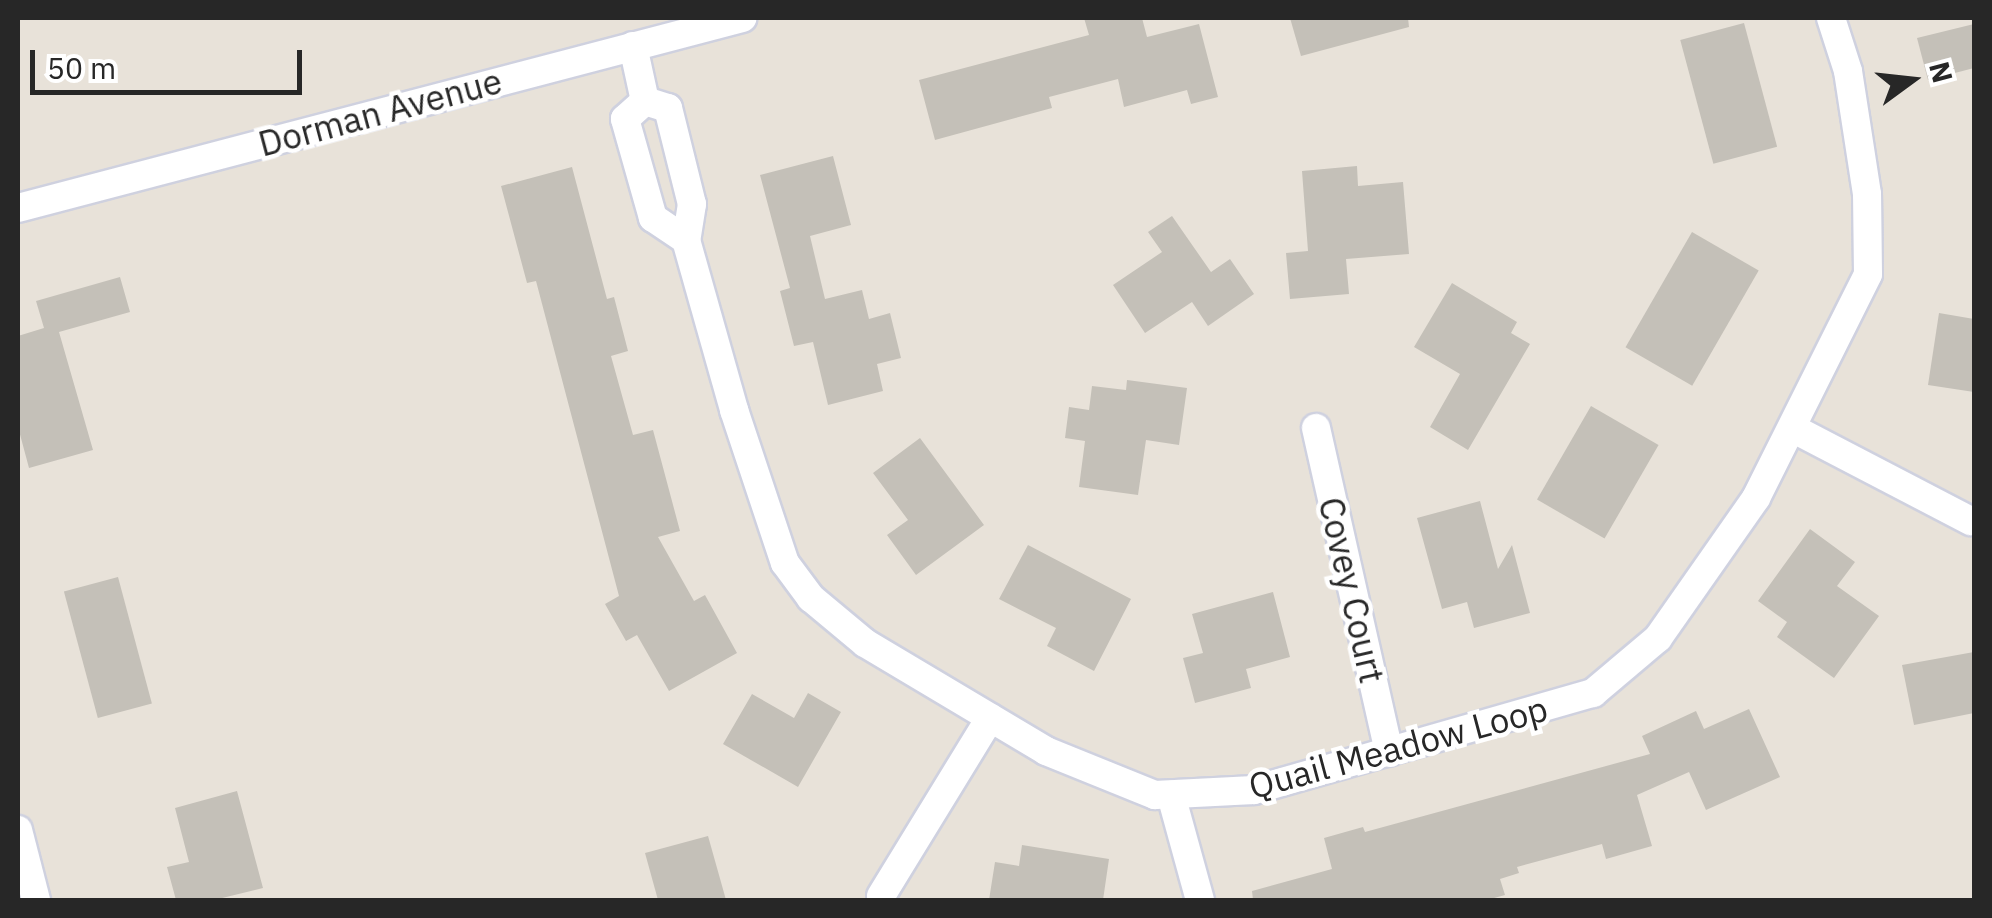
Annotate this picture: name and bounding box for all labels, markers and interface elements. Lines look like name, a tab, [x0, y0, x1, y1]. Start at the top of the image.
scale bar	[35, 30, 308, 92]
north arrow	[1862, 30, 1962, 130]
text: 50 m	[47, 48, 116, 87]
text: N	[1921, 58, 1962, 87]
street label: Dorman Avenue	[254, 59, 506, 165]
street label: Covey Court	[1310, 493, 1394, 687]
street label: Quail Meadow Loop	[1244, 687, 1552, 807]

